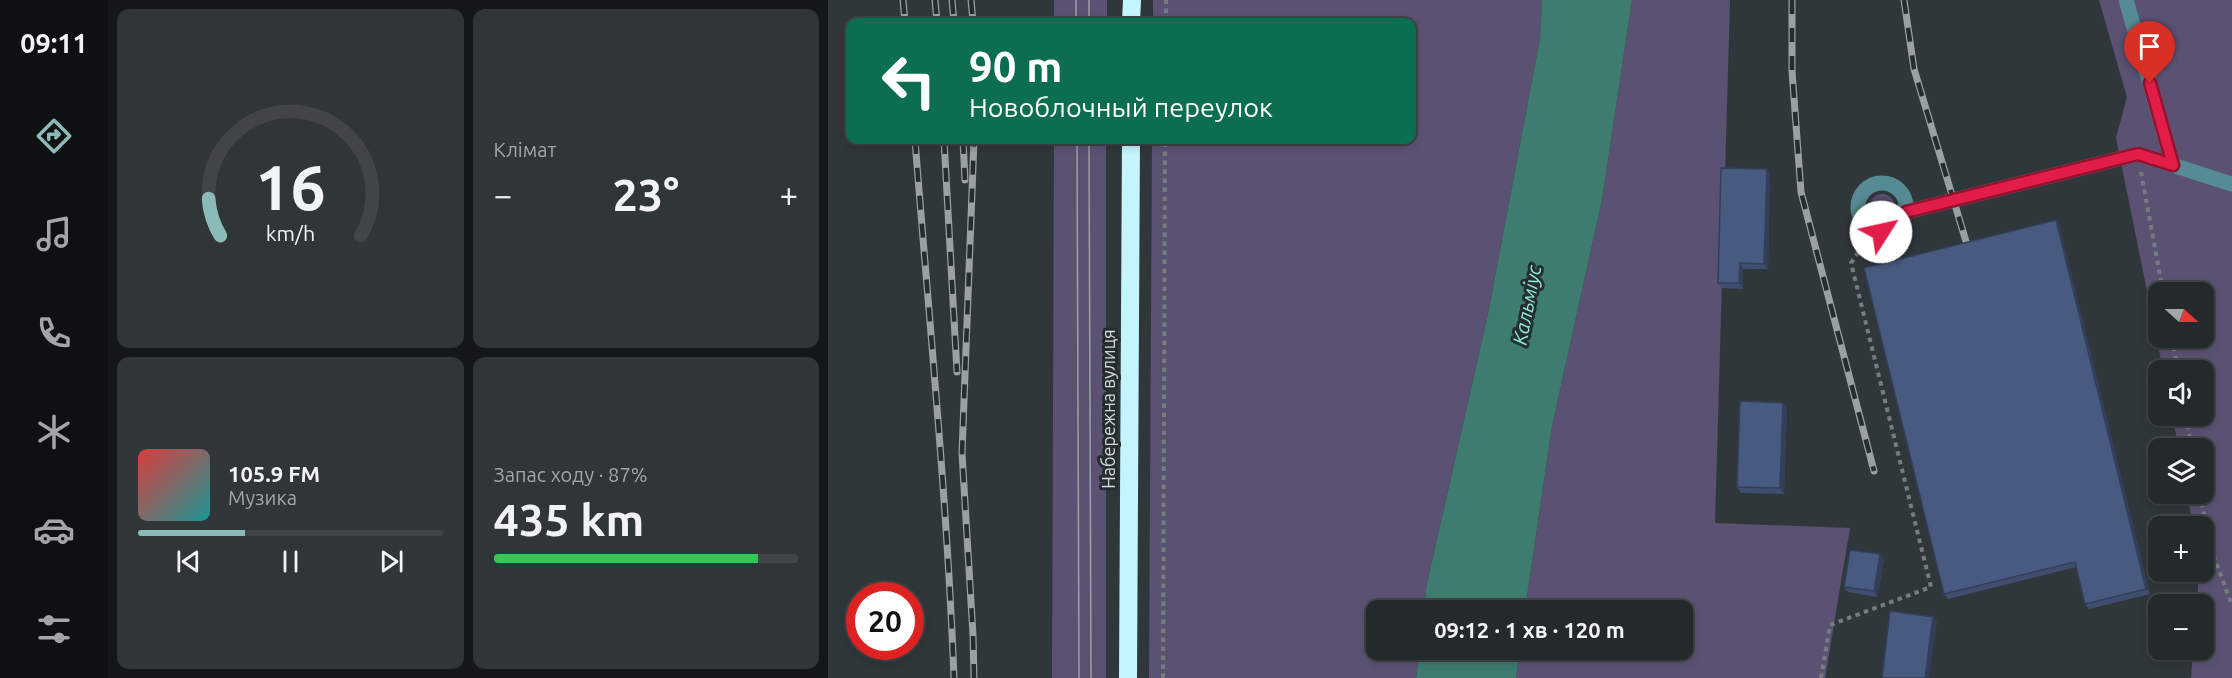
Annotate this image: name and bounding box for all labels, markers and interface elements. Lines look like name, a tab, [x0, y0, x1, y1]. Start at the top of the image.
pin	[2124, 21, 2175, 83]
text: 09:11	[20, 28, 88, 58]
icon: arrive	[2133, 30, 2166, 63]
icon: left	[870, 42, 948, 120]
text: 90 m	[969, 43, 1063, 90]
text: Новоблочный переулок	[969, 92, 1273, 122]
icon: directions	[33, 115, 75, 157]
text: Клімат	[494, 138, 556, 161]
text: 16	[255, 152, 325, 222]
text: 23°	[612, 169, 679, 220]
text: −	[494, 176, 512, 213]
text: +	[779, 176, 798, 213]
position arrow	[1849, 200, 1913, 264]
icon: music	[33, 213, 75, 255]
text: km/h	[265, 221, 315, 245]
water label: Кальміус	[1508, 262, 1546, 347]
north arrow	[2148, 282, 2214, 348]
map controls	[2148, 282, 2214, 660]
icon: phone	[33, 312, 75, 354]
street label: Набережна вулиця	[1098, 329, 1118, 489]
button: sound	[2148, 360, 2214, 426]
icon: climate	[33, 411, 75, 453]
button: layers	[2148, 438, 2214, 504]
text: 105.9 FM	[228, 461, 320, 486]
text: Запас ходу · 87%	[494, 463, 648, 486]
text: Музика	[228, 486, 297, 509]
text: 435 km	[494, 494, 644, 545]
icon: car	[33, 509, 75, 551]
button: +	[2148, 516, 2214, 582]
icon: previous	[172, 545, 205, 578]
icon: pause	[274, 545, 307, 578]
icon: next	[375, 545, 408, 578]
speed limit sign: 20	[846, 582, 924, 660]
button: −	[2148, 594, 2214, 660]
icon: filters	[33, 608, 75, 650]
text: 09:12 · 1 хв · 120 m	[1434, 617, 1625, 642]

